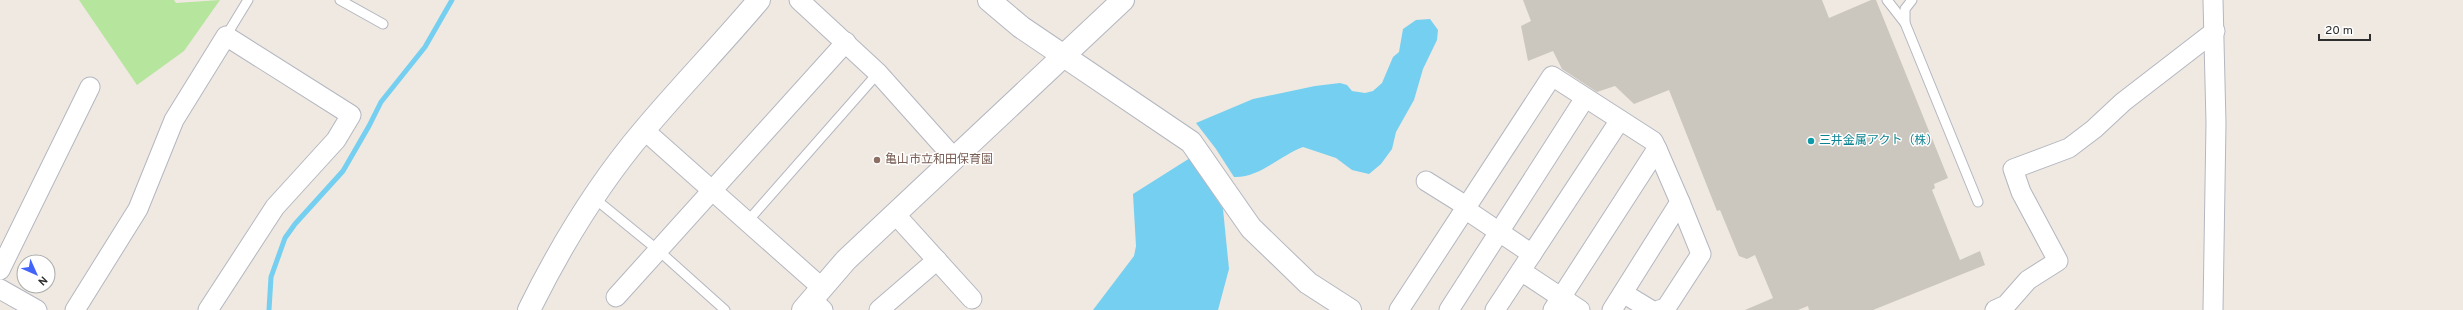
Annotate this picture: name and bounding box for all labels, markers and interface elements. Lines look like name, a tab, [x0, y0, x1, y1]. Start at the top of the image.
scale bar	[2319, 16, 2370, 42]
text: 20 m	[2325, 23, 2353, 39]
place label: 三井金属アクト（株）	[1819, 133, 1938, 149]
marker: 三井金属アクト（株）	[1806, 136, 1816, 146]
place label: 亀山市立和田保育園	[885, 152, 993, 168]
marker: 亀山市立和田保育園	[872, 155, 882, 165]
north arrow	[16, 254, 56, 294]
text: N	[35, 273, 50, 288]

